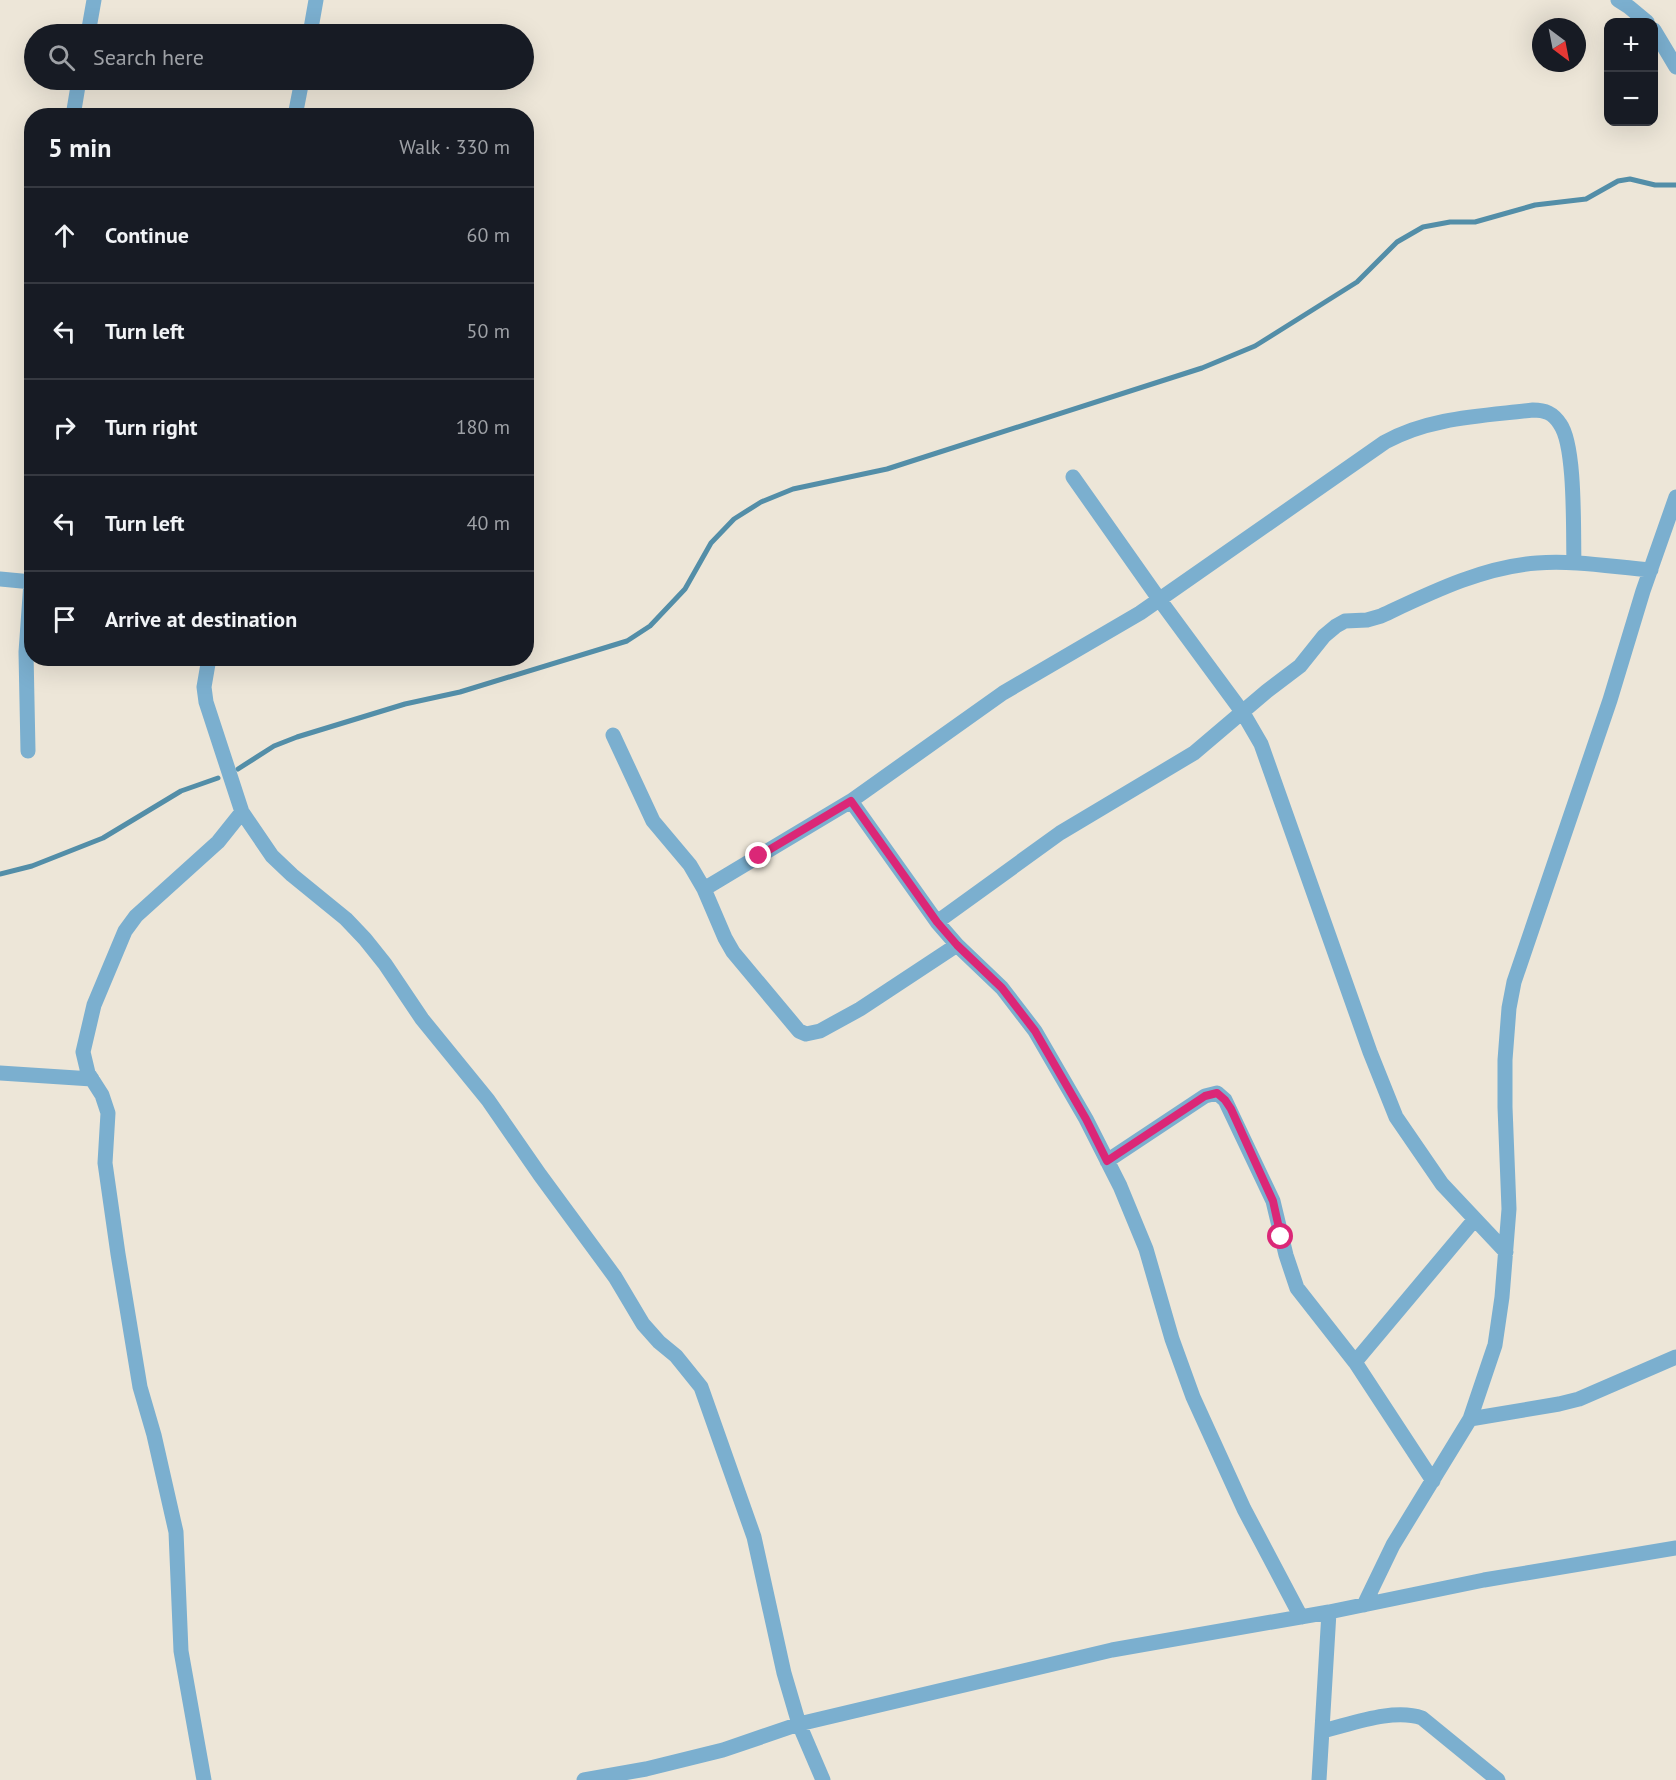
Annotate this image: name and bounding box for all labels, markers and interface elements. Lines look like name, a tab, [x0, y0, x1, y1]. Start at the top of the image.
north arrow	[1532, 18, 1586, 72]
map controls	[1604, 18, 1658, 126]
button: +	[1604, 18, 1658, 72]
search box	[24, 24, 534, 90]
icon: search	[45, 41, 78, 74]
text: Search here	[93, 43, 204, 71]
button: −	[1604, 72, 1658, 126]
text: 5 min	[48, 131, 111, 164]
text: Walk · 330 m	[399, 134, 510, 160]
icon: ahead	[48, 219, 81, 252]
text: Continue	[105, 221, 189, 249]
text: 60 m	[467, 222, 510, 248]
icon: left	[48, 315, 81, 348]
text: Turn left	[105, 317, 185, 345]
text: 50 m	[467, 318, 510, 344]
icon: right	[48, 411, 81, 444]
text: Turn right	[105, 413, 197, 441]
text: 180 m	[456, 414, 510, 440]
icon: left	[48, 507, 81, 540]
text: Turn left	[105, 509, 185, 537]
text: 40 m	[467, 510, 510, 536]
icon: arrive	[48, 603, 81, 636]
text: Arrive at destination	[105, 605, 297, 633]
route end	[745, 842, 771, 868]
route start	[1267, 1223, 1293, 1249]

